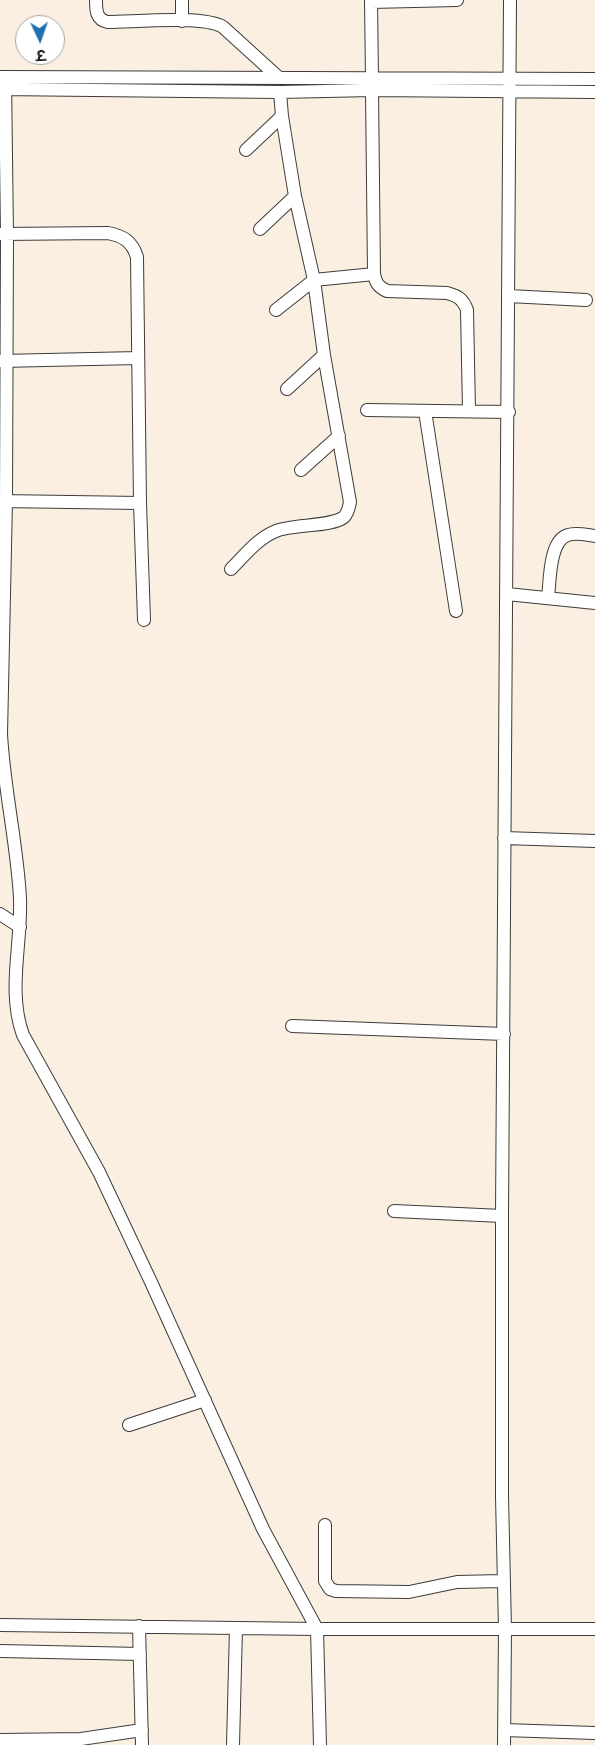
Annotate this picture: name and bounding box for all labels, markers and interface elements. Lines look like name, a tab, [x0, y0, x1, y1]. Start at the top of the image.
north arrow	[15, 15, 65, 65]
text: उ	[36, 44, 46, 64]

